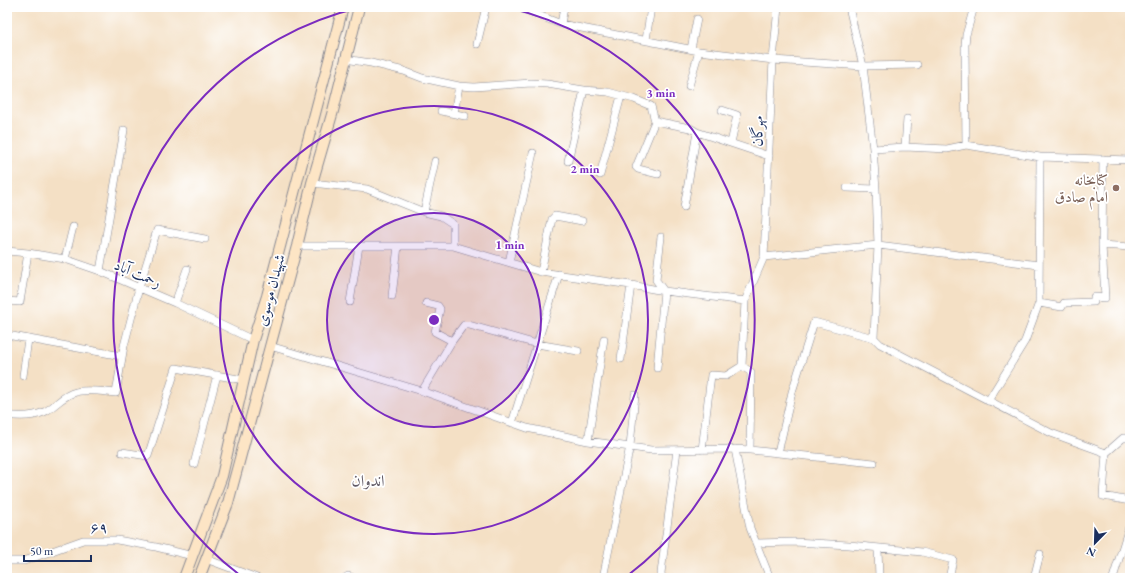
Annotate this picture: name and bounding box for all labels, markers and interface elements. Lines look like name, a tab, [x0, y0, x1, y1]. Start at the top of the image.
text: 3 min	[646, 85, 676, 101]
street label: مهرگان	[747, 115, 768, 147]
text: 2 min	[570, 161, 600, 177]
place label: کتابخانه امام صادق	[1055, 170, 1108, 210]
marker: کتابخانه امام صادق	[1111, 183, 1121, 193]
text: 1 min	[495, 237, 525, 253]
street label: شهیدان موسوی	[251, 252, 290, 328]
street label: رحمت آباد	[112, 255, 164, 291]
centre of rings	[427, 313, 441, 327]
district label: اندوان	[352, 470, 384, 491]
street label: ۶۹	[90, 517, 108, 537]
north arrow	[1075, 523, 1115, 563]
scale bar	[24, 537, 91, 563]
text: 50 m	[30, 543, 54, 559]
text: N	[1084, 544, 1098, 560]

